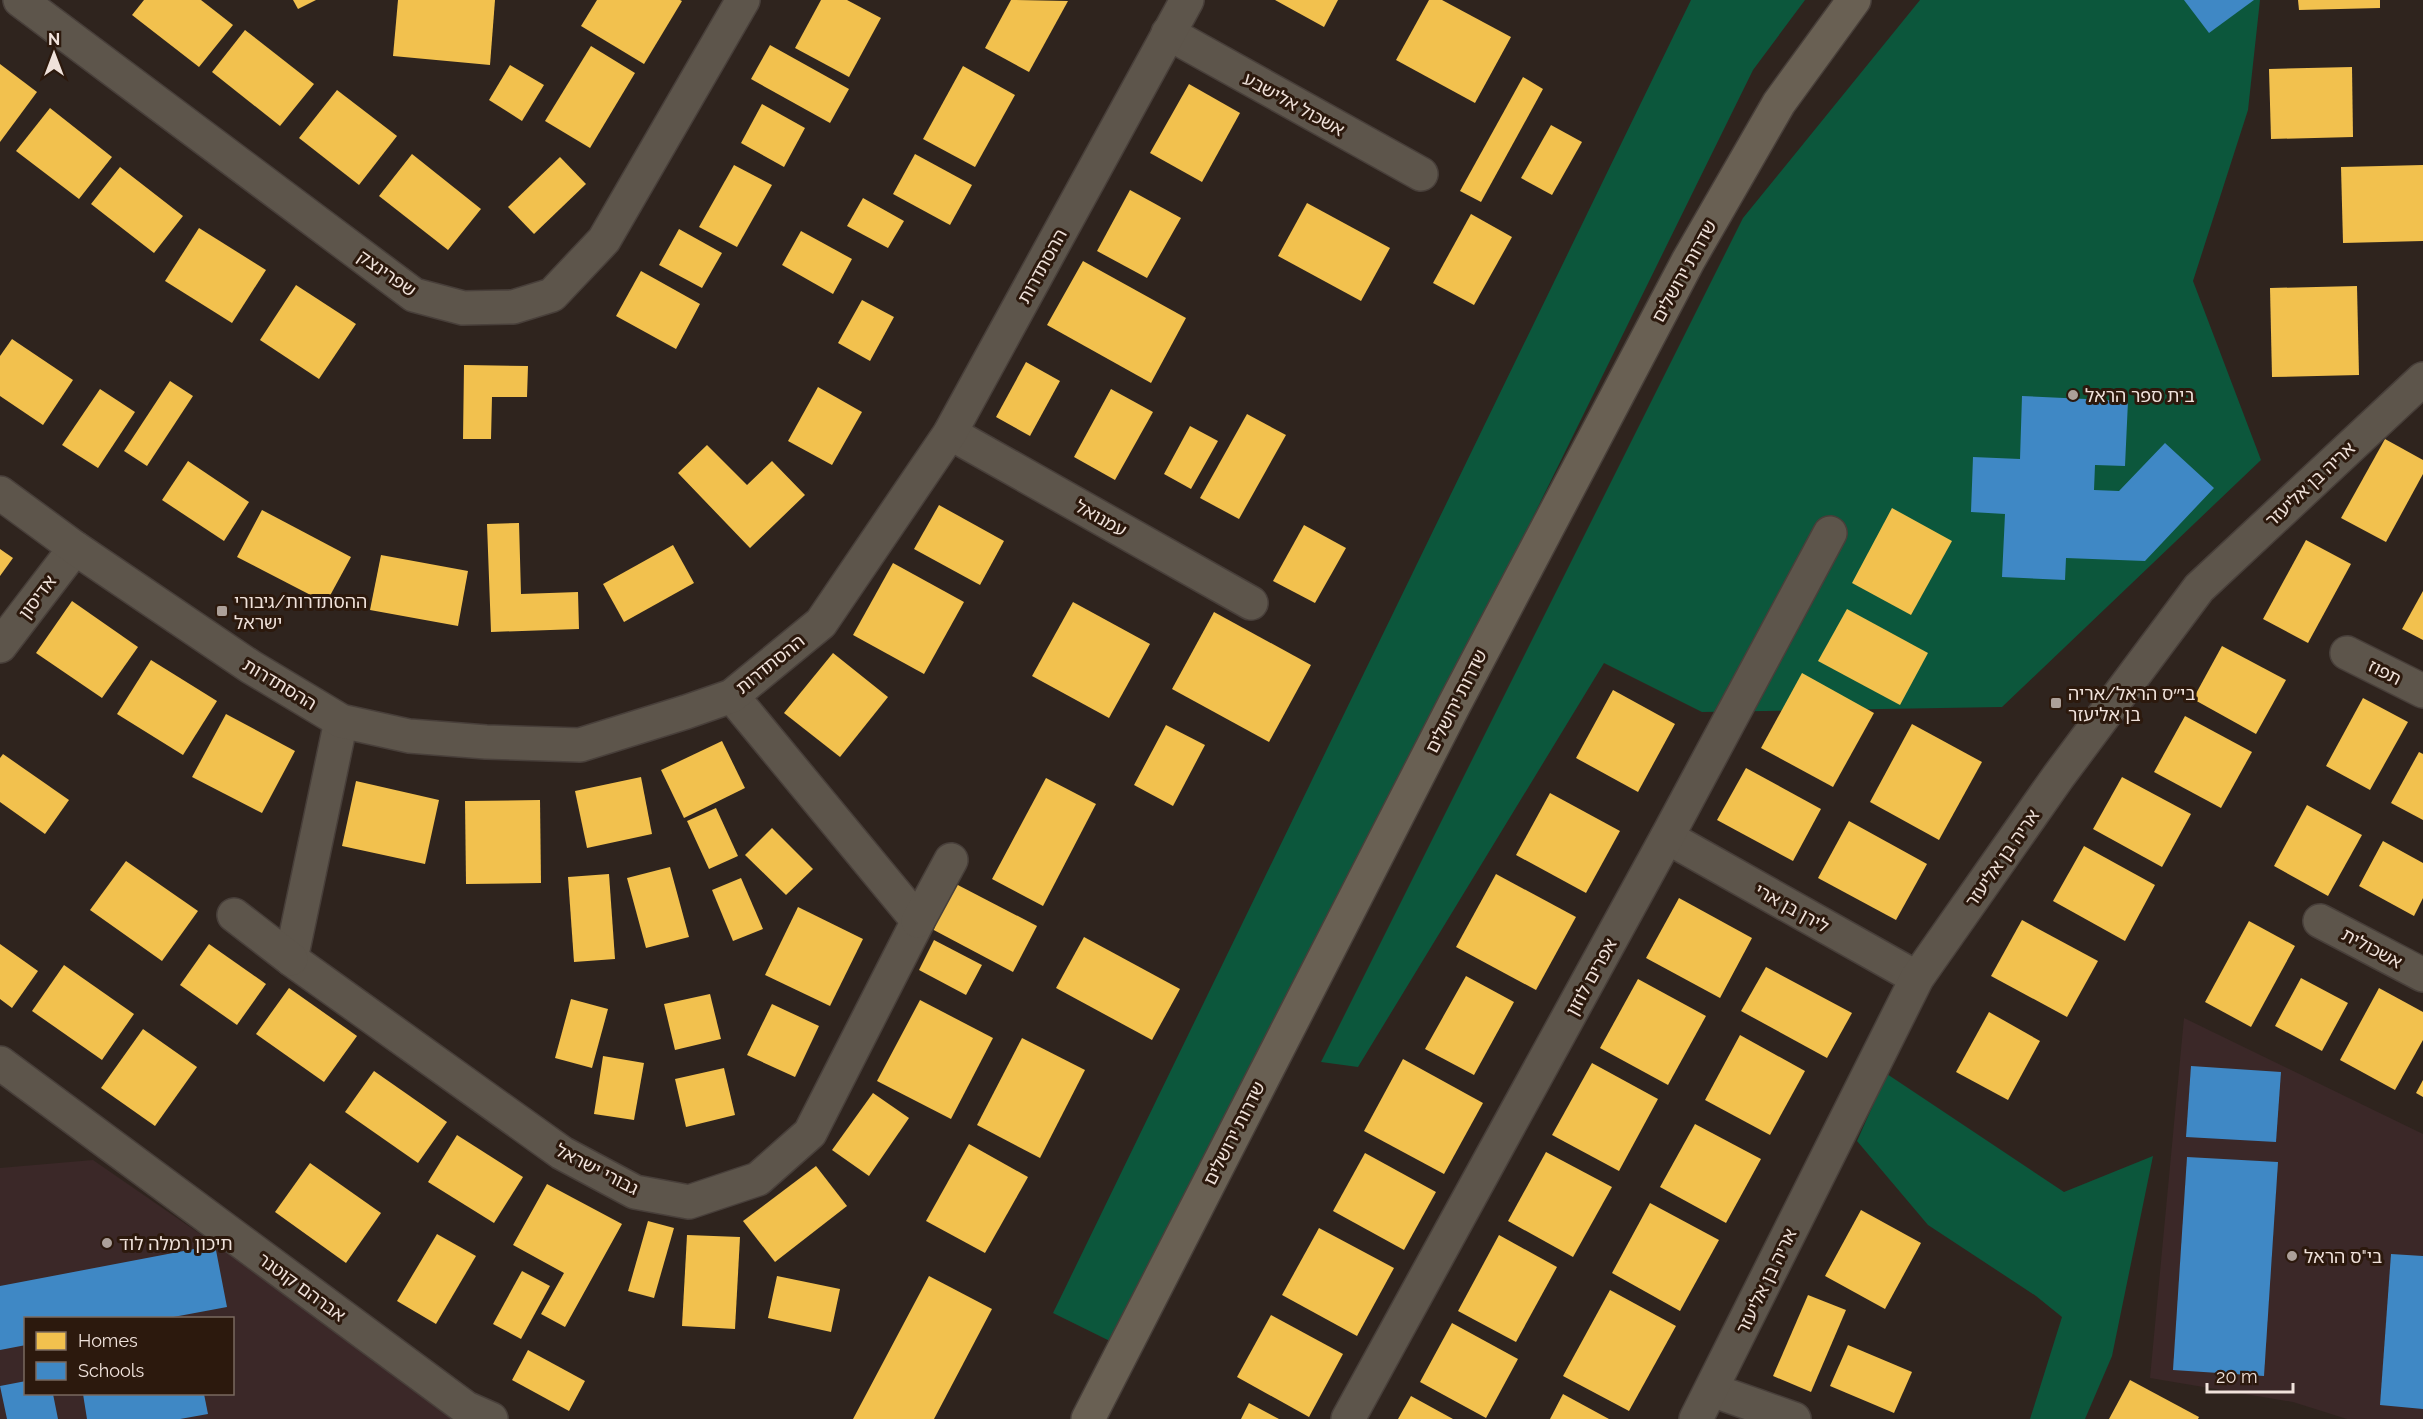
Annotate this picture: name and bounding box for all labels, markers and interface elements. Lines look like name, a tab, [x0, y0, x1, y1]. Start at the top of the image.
north arrow	[24, 24, 84, 84]
text: N	[48, 30, 60, 49]
street label: אשכול אלישבע	[1240, 68, 1348, 140]
street label: שדרות ירושלים	[1647, 216, 1721, 326]
street label: ההסתדרות	[1013, 225, 1071, 307]
street label: שפרינצק	[354, 245, 420, 301]
place label: בית ספר הראל	[2085, 385, 2195, 406]
marker: בית ספר הראל	[2066, 388, 2080, 402]
street label: אריה בן אליעזר	[2261, 437, 2359, 531]
street label: עמנואל	[1072, 495, 1130, 541]
street label: אדיסון	[14, 571, 60, 623]
place label: ההסתדרות/גיבורי ישראל	[234, 591, 367, 633]
marker: ההסתדרות/גיבורי ישראל	[215, 604, 229, 618]
street label: ההסתדרות	[732, 630, 808, 698]
street label: שדרות ירושלים	[1421, 646, 1491, 756]
street label: ההסתדרות	[239, 654, 321, 714]
street label: תפוז	[2365, 655, 2405, 689]
place label: בי״ס הראל/אריה בן אליעזר	[2068, 683, 2196, 725]
marker: בי״ס הראל/אריה בן אליעזר	[2049, 696, 2063, 710]
street label: אריה בן אליעזר	[1961, 805, 2043, 911]
street label: לירן בן ארי	[1751, 879, 1833, 937]
street label: אשכולית	[2338, 923, 2406, 973]
street label: אפרים לוזון	[1561, 935, 1621, 1019]
street label: שדרות ירושלים	[1199, 1078, 1269, 1188]
street label: גבורי ישראל	[552, 1139, 642, 1199]
street label: אריה בן אליעזר	[1731, 1225, 1801, 1337]
place label: תיכון רמלה לוד	[119, 1233, 232, 1254]
marker: תיכון רמלה לוד	[100, 1236, 114, 1250]
place label: בי"ס הראל	[2304, 1246, 2382, 1267]
street label: אברהם קוטנר	[254, 1248, 350, 1326]
marker: בי"ס הראל	[2285, 1249, 2299, 1263]
legend	[24, 1317, 234, 1395]
text: Homes	[78, 1330, 138, 1351]
scale bar	[2207, 1356, 2292, 1394]
text: Schools	[78, 1360, 145, 1381]
text: 20 m	[2216, 1366, 2258, 1387]

